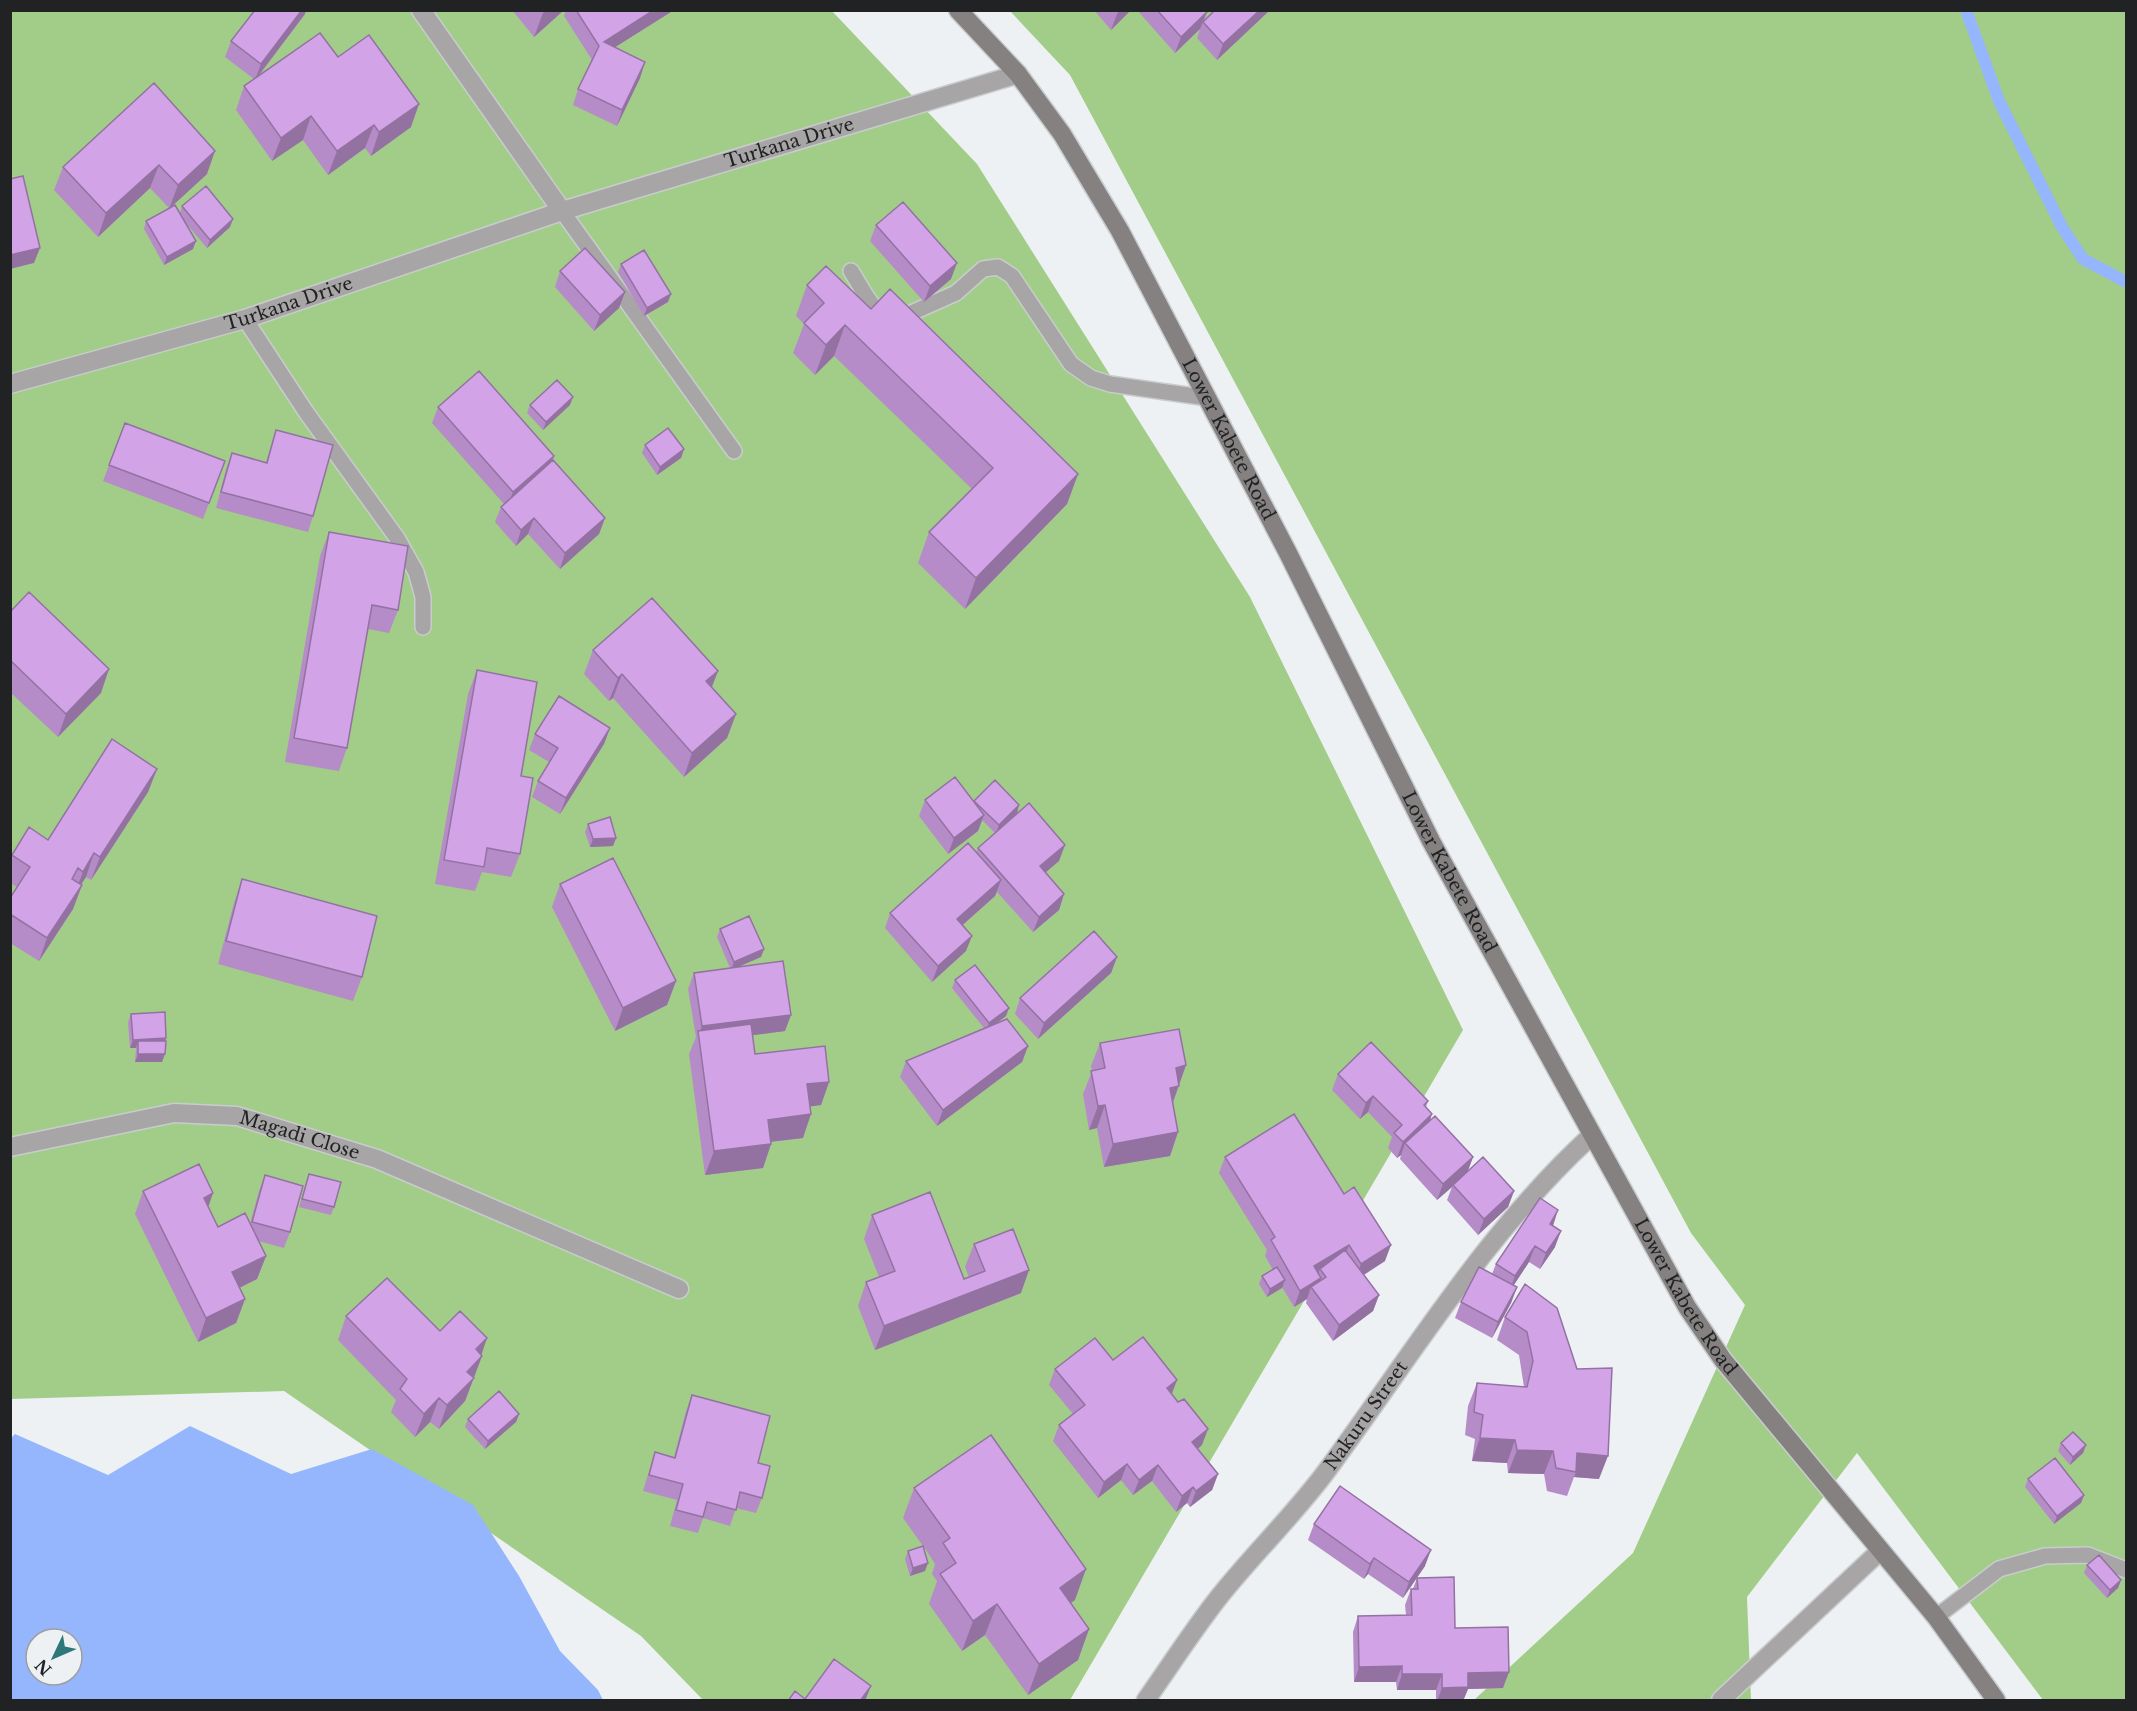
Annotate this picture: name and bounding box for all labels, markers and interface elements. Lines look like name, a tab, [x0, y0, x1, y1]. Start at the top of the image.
street label: Turkana Drive	[722, 113, 857, 173]
street label: Turkana Drive	[222, 272, 356, 335]
street label: Lower Kabete Road	[1177, 355, 1280, 524]
street label: Lower Kabete Road	[1397, 788, 1501, 957]
street label: Magadi Close	[237, 1106, 362, 1164]
street label: Lower Kabete Road	[1630, 1215, 1742, 1379]
street label: Nakuru Street	[1320, 1357, 1412, 1475]
north arrow	[24, 1627, 84, 1687]
text: N	[31, 1655, 56, 1680]

